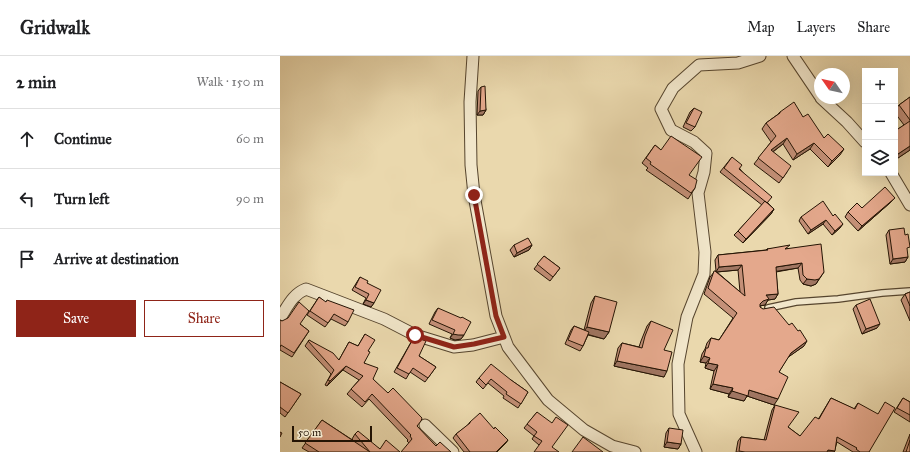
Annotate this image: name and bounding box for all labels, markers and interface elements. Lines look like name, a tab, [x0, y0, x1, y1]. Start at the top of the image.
text: Gridwalk	[20, 16, 90, 39]
text: Map	[747, 19, 775, 36]
text: Layers	[797, 19, 835, 36]
text: Share	[857, 19, 890, 36]
north arrow	[814, 68, 850, 104]
map controls	[862, 68, 898, 176]
button: +	[862, 68, 898, 104]
text: 2 min	[16, 72, 56, 93]
text: Walk · 150 m	[196, 74, 264, 90]
button: −	[862, 104, 898, 140]
icon: ahead	[16, 128, 38, 150]
text: Continue	[54, 130, 112, 148]
text: 60 m	[236, 131, 264, 147]
button: layers	[862, 140, 898, 176]
route end	[465, 186, 483, 204]
icon: left	[16, 188, 38, 210]
text: Turn left	[54, 190, 110, 208]
text: 90 m	[236, 191, 264, 207]
icon: arrive	[16, 248, 38, 270]
text: Arrive at destination	[54, 250, 179, 268]
button: Save	[16, 300, 136, 337]
button: Share	[144, 300, 264, 337]
route start	[406, 326, 424, 344]
scale bar	[292, 424, 372, 443]
text: 50 m	[298, 426, 321, 439]

